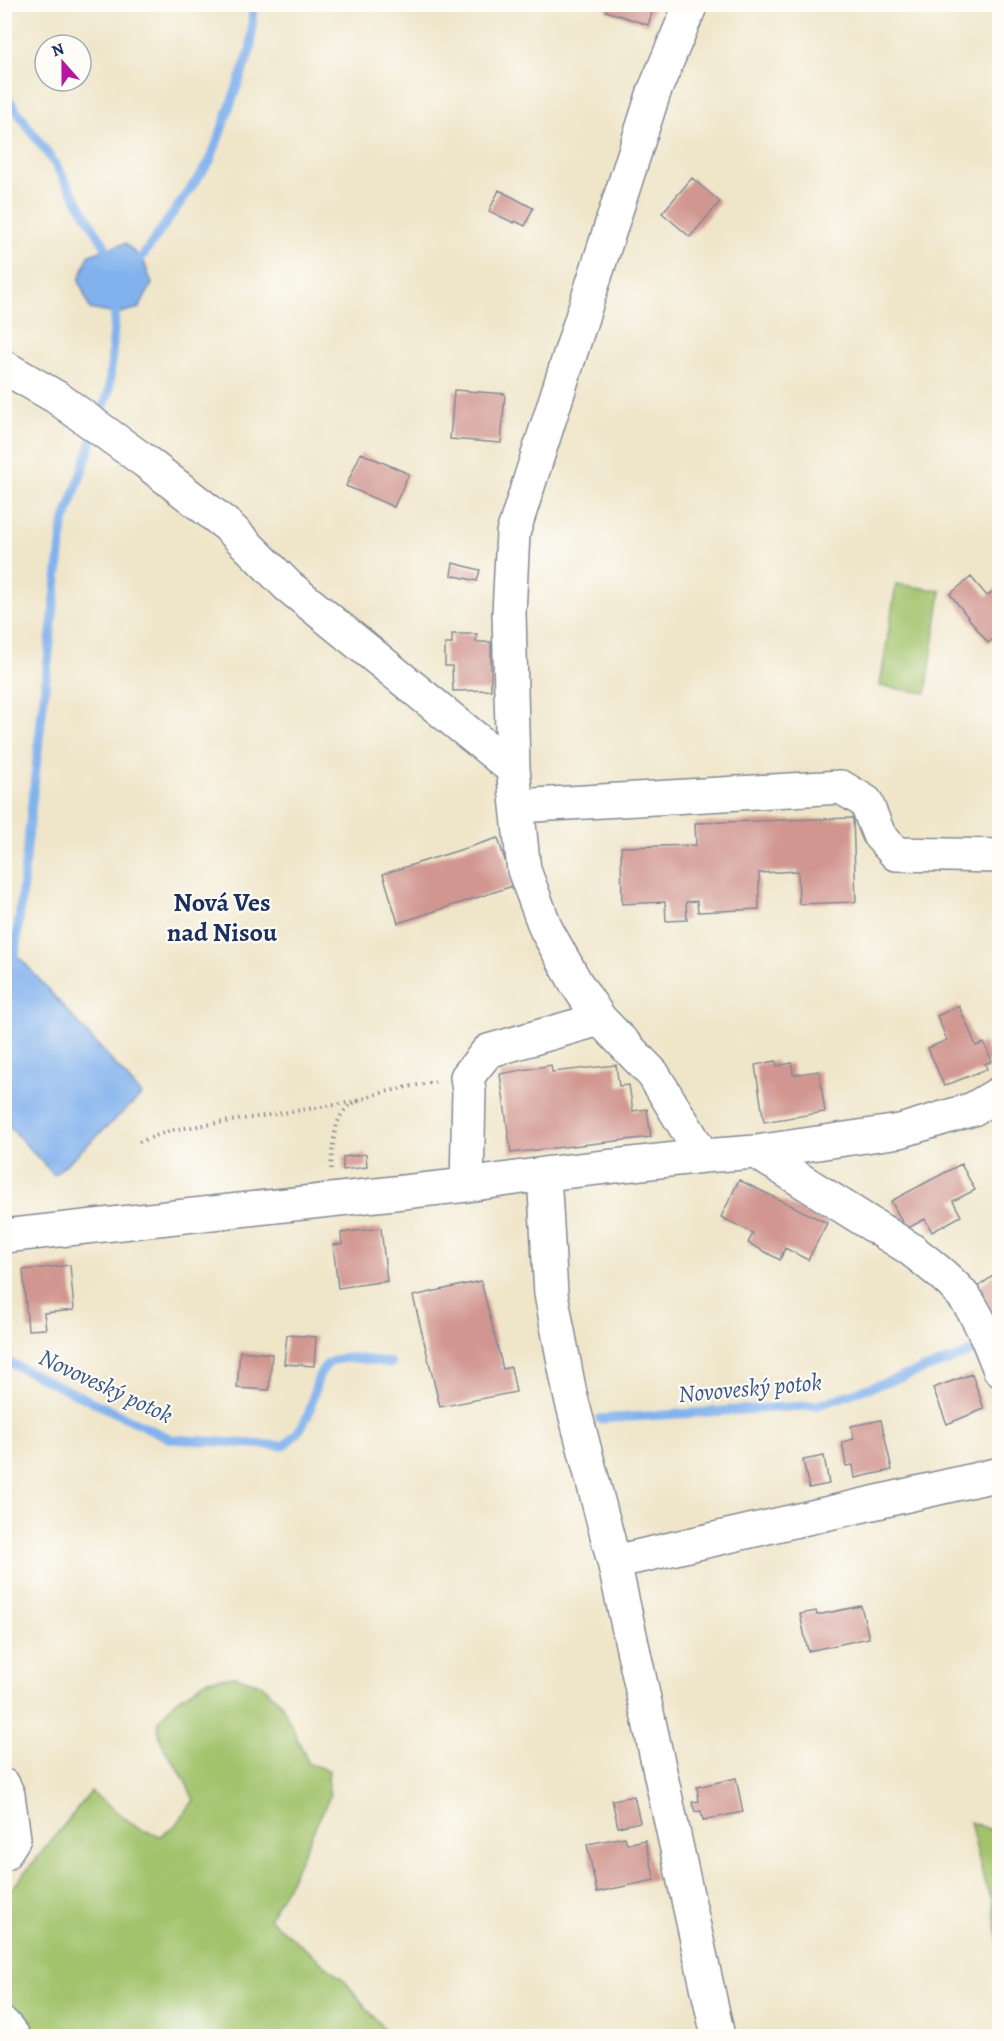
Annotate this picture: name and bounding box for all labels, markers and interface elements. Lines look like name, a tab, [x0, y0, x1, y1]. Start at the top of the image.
north arrow	[33, 33, 93, 93]
text: N	[49, 37, 68, 62]
district label: Nová Ves nad Nisou	[167, 885, 278, 950]
water label: Novoveský potok	[34, 1341, 178, 1431]
water label: Novoveský potok	[677, 1366, 824, 1410]

